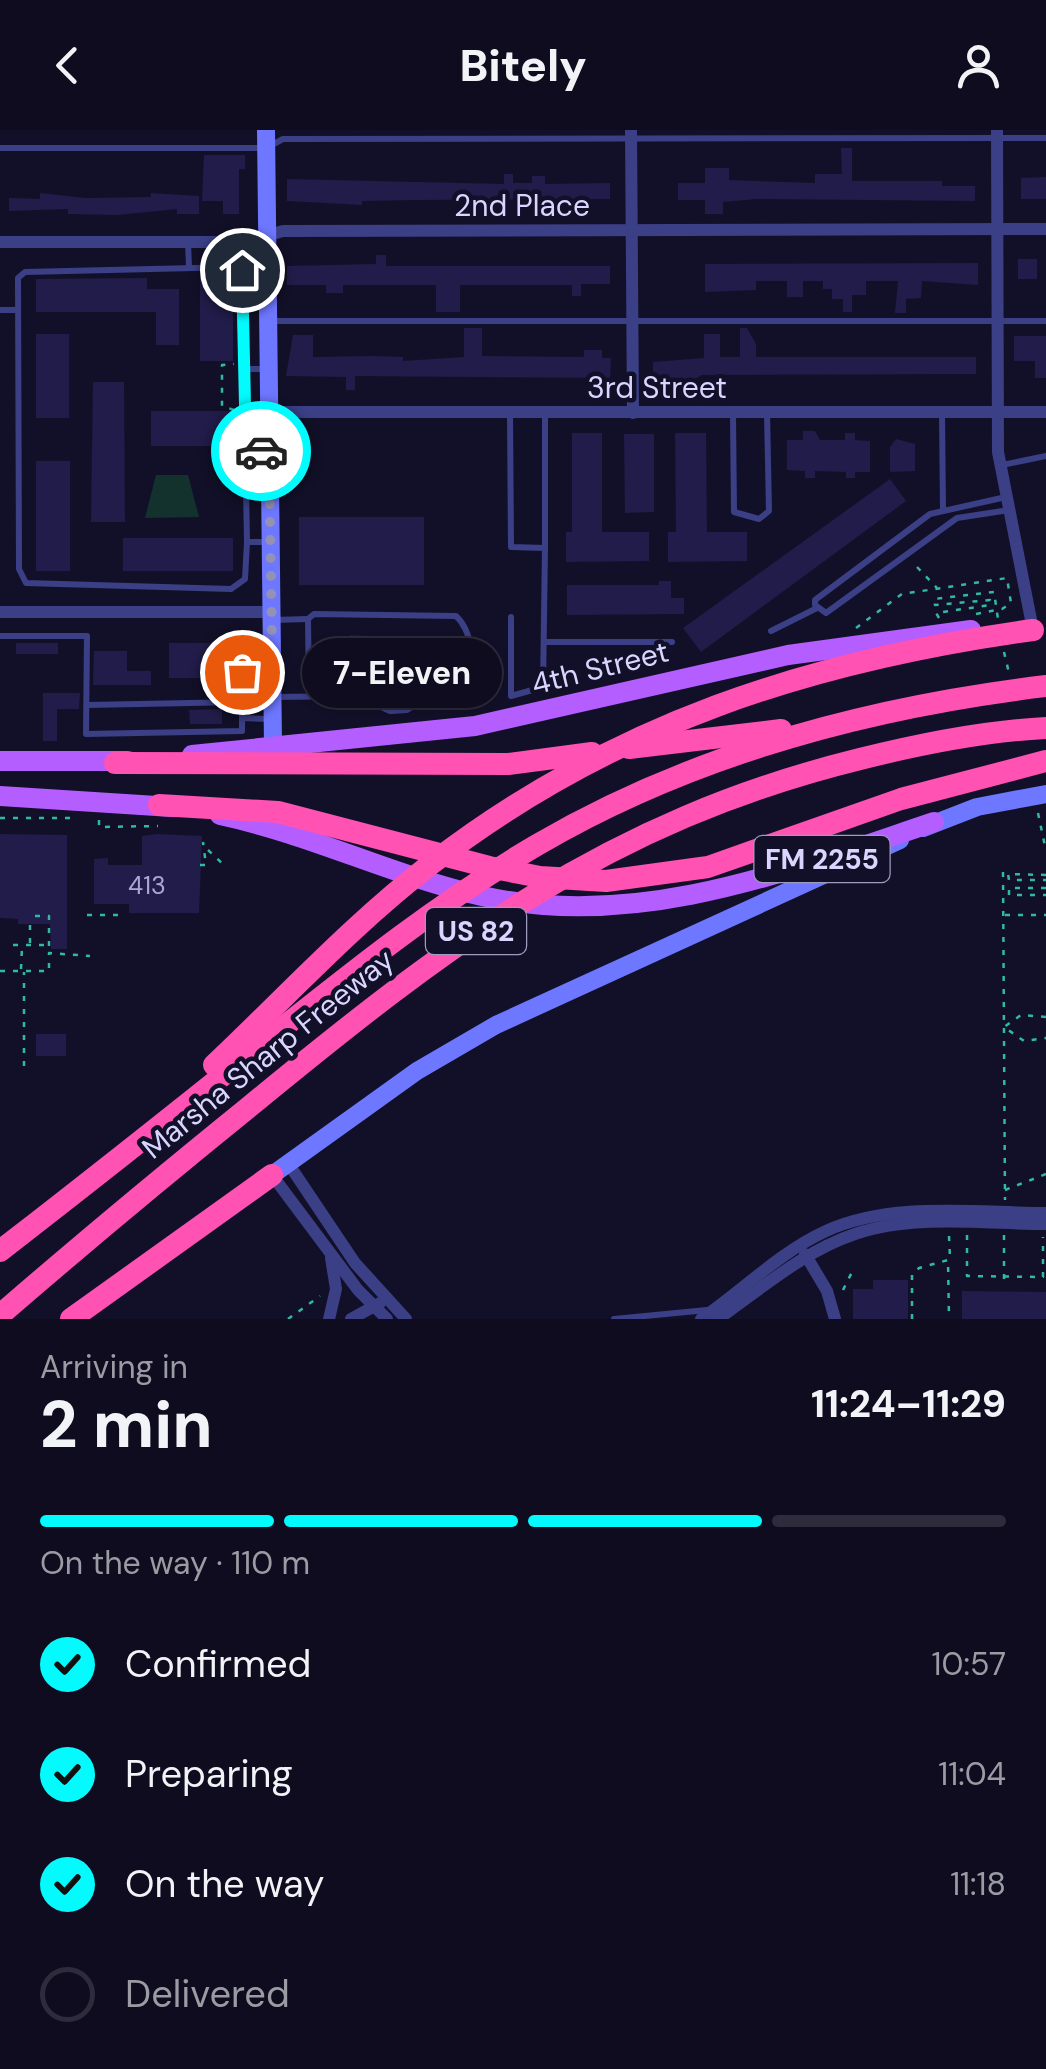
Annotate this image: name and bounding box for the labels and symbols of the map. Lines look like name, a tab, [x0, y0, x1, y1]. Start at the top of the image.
street label: 2nd Place	[454, 186, 590, 225]
pin	[200, 228, 285, 313]
street label: 3rd Street	[587, 368, 727, 407]
courier	[211, 401, 311, 501]
pin	[200, 630, 285, 715]
street label: 4th Street	[527, 632, 673, 703]
callout: 7-Eleven	[302, 637, 502, 707]
road number: FM 2255	[754, 836, 890, 882]
house number: 413	[128, 869, 166, 902]
road number: US 82	[426, 908, 526, 954]
street label: Marsha Sharp Freeway	[134, 940, 402, 1167]

